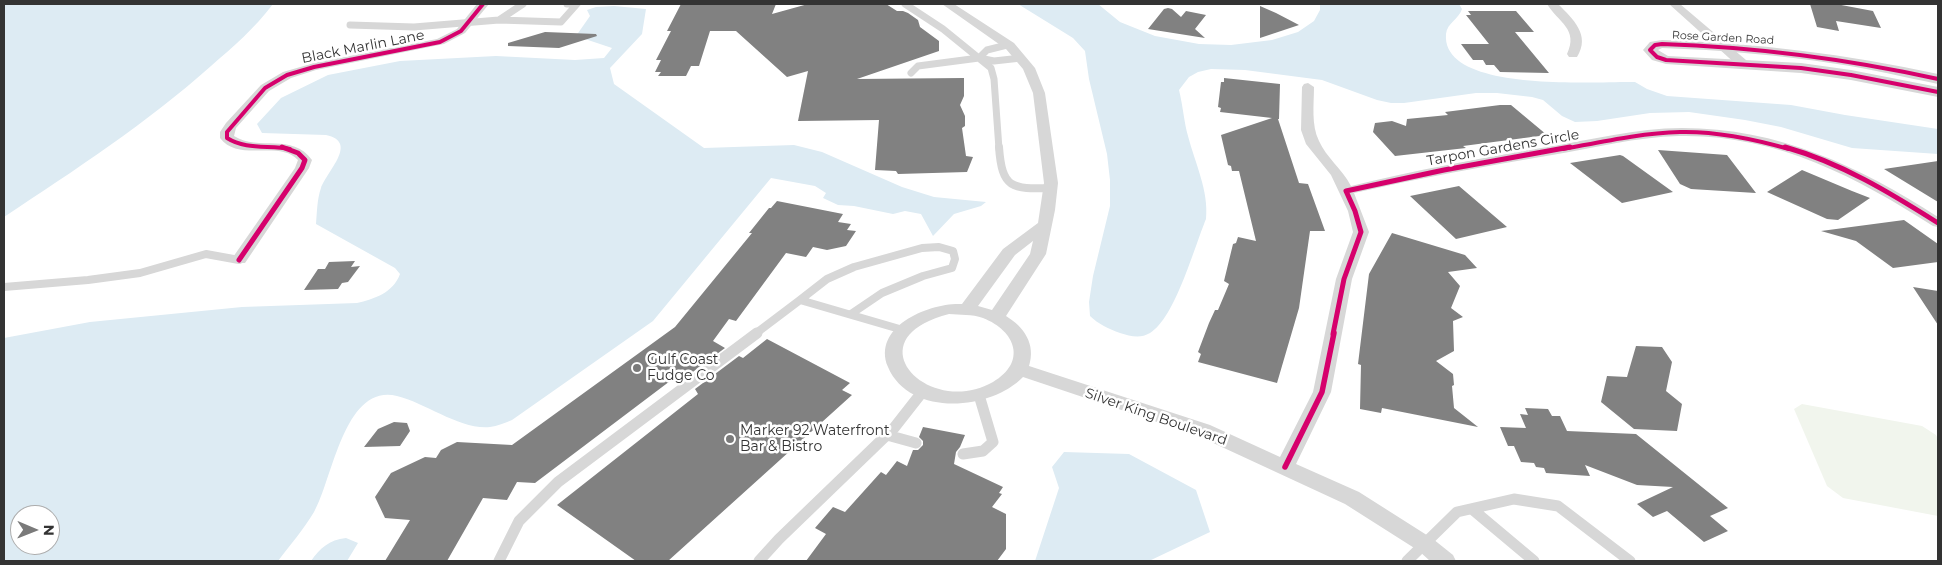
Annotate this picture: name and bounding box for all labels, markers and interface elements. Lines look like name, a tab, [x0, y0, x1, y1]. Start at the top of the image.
street label: Black Marlin Lane	[300, 27, 426, 67]
street label: Rose Garden Road	[1672, 29, 1774, 47]
street label: Tarpon Gardens Circle	[1426, 126, 1580, 170]
place label: Gulf Coast Fudge Co	[647, 352, 719, 384]
marker: Gulf Coast Fudge Co	[631, 362, 643, 374]
street label: Silver King Boulevard	[1083, 385, 1229, 449]
place label: Marker 92 Waterfront Bar & Bistro	[740, 423, 890, 456]
marker: Marker 92 Waterfront Bar & Bistro	[724, 433, 736, 445]
north arrow	[10, 505, 60, 555]
text: N	[40, 524, 58, 536]

